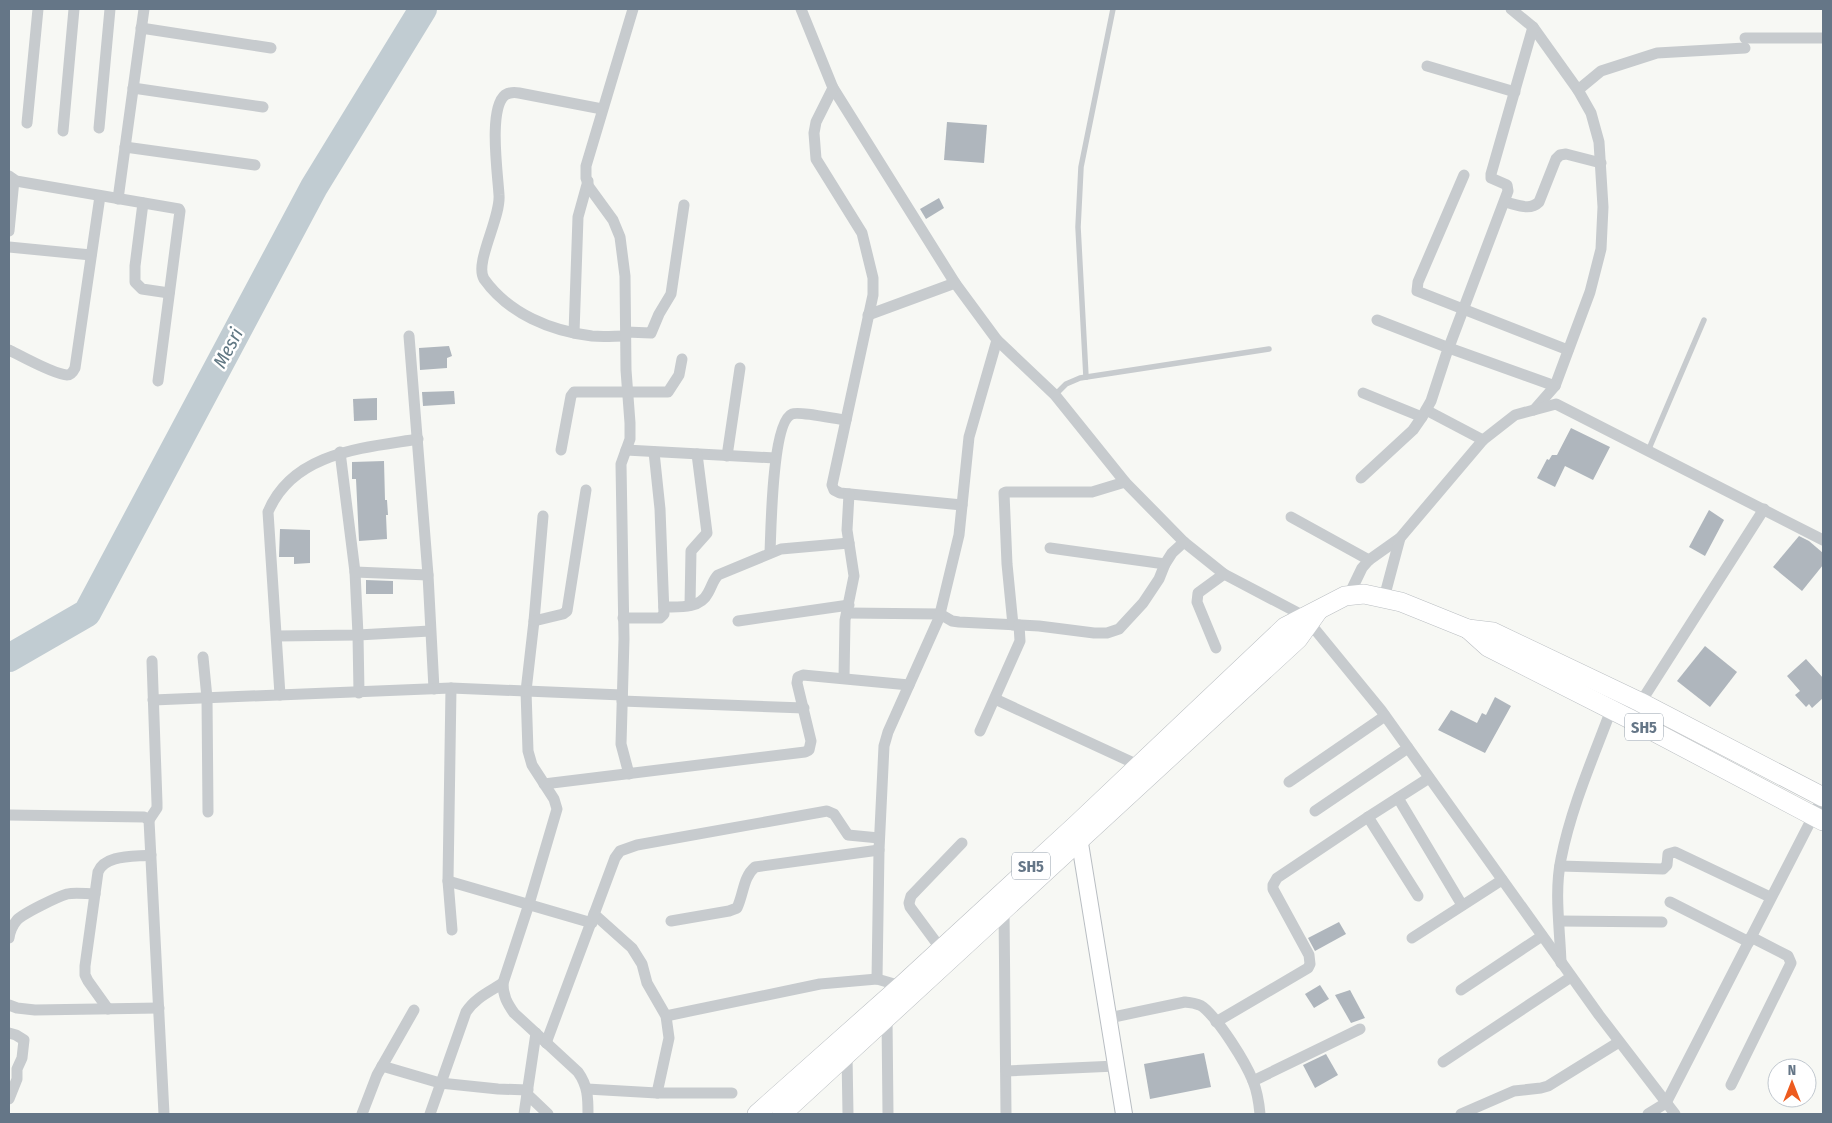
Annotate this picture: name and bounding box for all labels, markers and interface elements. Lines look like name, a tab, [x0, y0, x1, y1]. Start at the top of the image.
water label: Mesri	[208, 324, 248, 372]
road number: SH5	[1625, 714, 1663, 740]
road number: SH5	[1012, 852, 1050, 879]
north arrow	[1767, 1058, 1817, 1108]
text: N	[1788, 1062, 1796, 1079]

